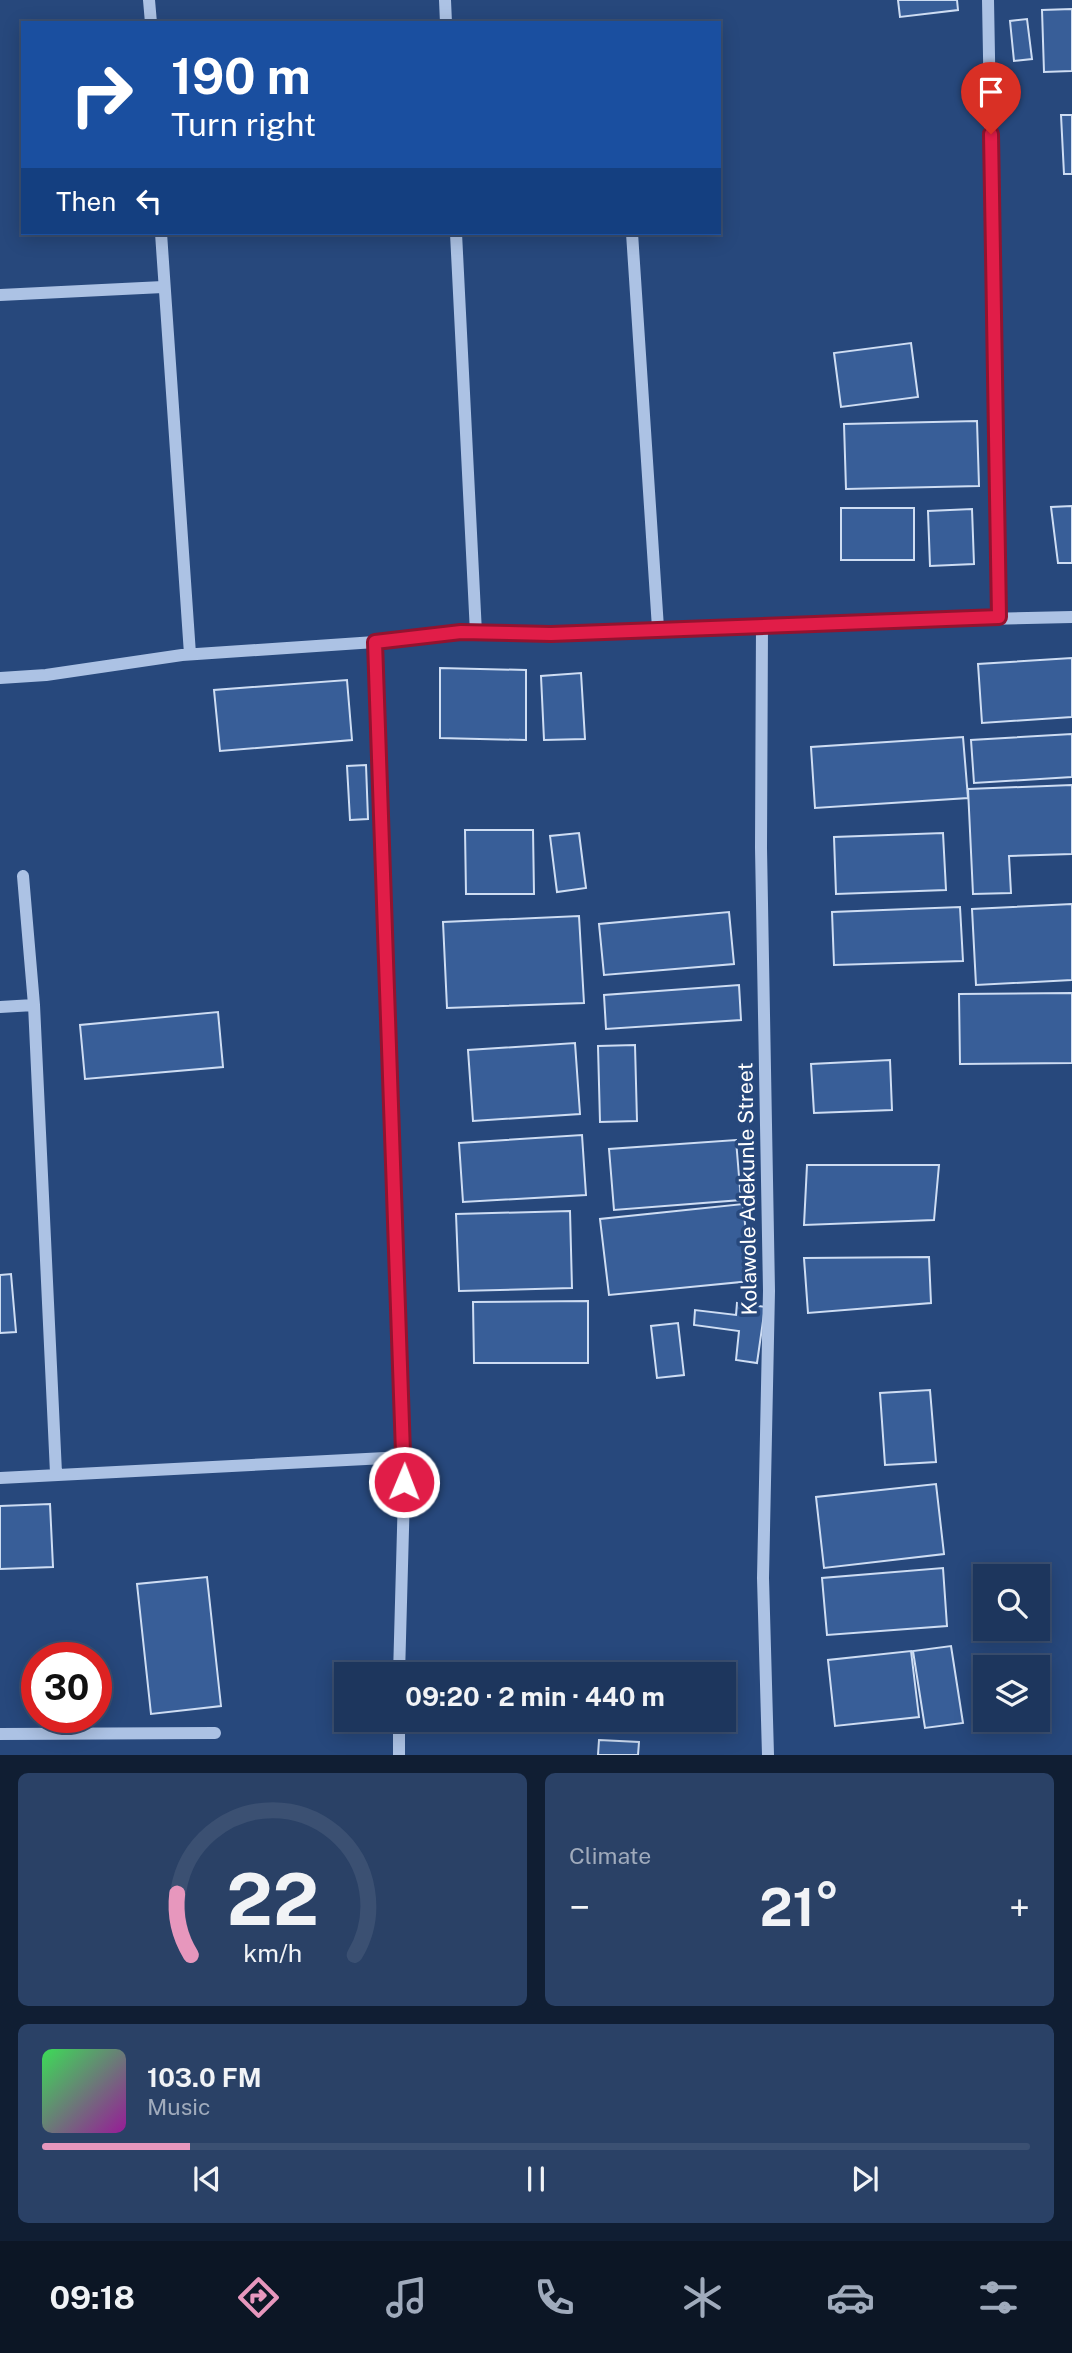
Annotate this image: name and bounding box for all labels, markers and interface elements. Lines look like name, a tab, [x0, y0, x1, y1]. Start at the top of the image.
text: 190 m	[171, 47, 311, 105]
icon: right	[56, 49, 147, 140]
pin	[961, 62, 1021, 134]
icon: arrive	[972, 73, 1010, 111]
text: Turn right	[171, 106, 316, 143]
icon: left	[130, 182, 168, 220]
text: Then	[56, 186, 116, 217]
street label: Kolawole Adekunle Street	[732, 1062, 762, 1316]
position arrow	[367, 1445, 441, 1519]
map controls	[973, 1564, 1050, 1732]
button: search	[973, 1564, 1050, 1641]
speed limit sign: 30	[21, 1642, 112, 1733]
button: layers	[973, 1655, 1050, 1732]
text: 09:20 · 2 min · 440 m	[405, 1681, 665, 1712]
text: Climate	[569, 1842, 651, 1869]
text: 22	[226, 1857, 319, 1942]
text: 21°	[760, 1877, 839, 1938]
text: −	[569, 1885, 590, 1930]
text: +	[1009, 1885, 1030, 1930]
text: km/h	[243, 1938, 302, 1968]
text: 103.0 FM	[147, 2062, 262, 2093]
text: Music	[147, 2093, 211, 2120]
icon: previous	[188, 2160, 226, 2198]
icon: pause	[517, 2160, 555, 2198]
icon: next	[846, 2160, 884, 2198]
icon: directions	[234, 2273, 283, 2322]
icon: music	[382, 2273, 431, 2322]
icon: phone	[530, 2273, 579, 2322]
icon: climate	[678, 2273, 727, 2322]
icon: car	[826, 2273, 875, 2322]
icon: filters	[974, 2273, 1023, 2322]
text: 09:18	[49, 2279, 135, 2316]

